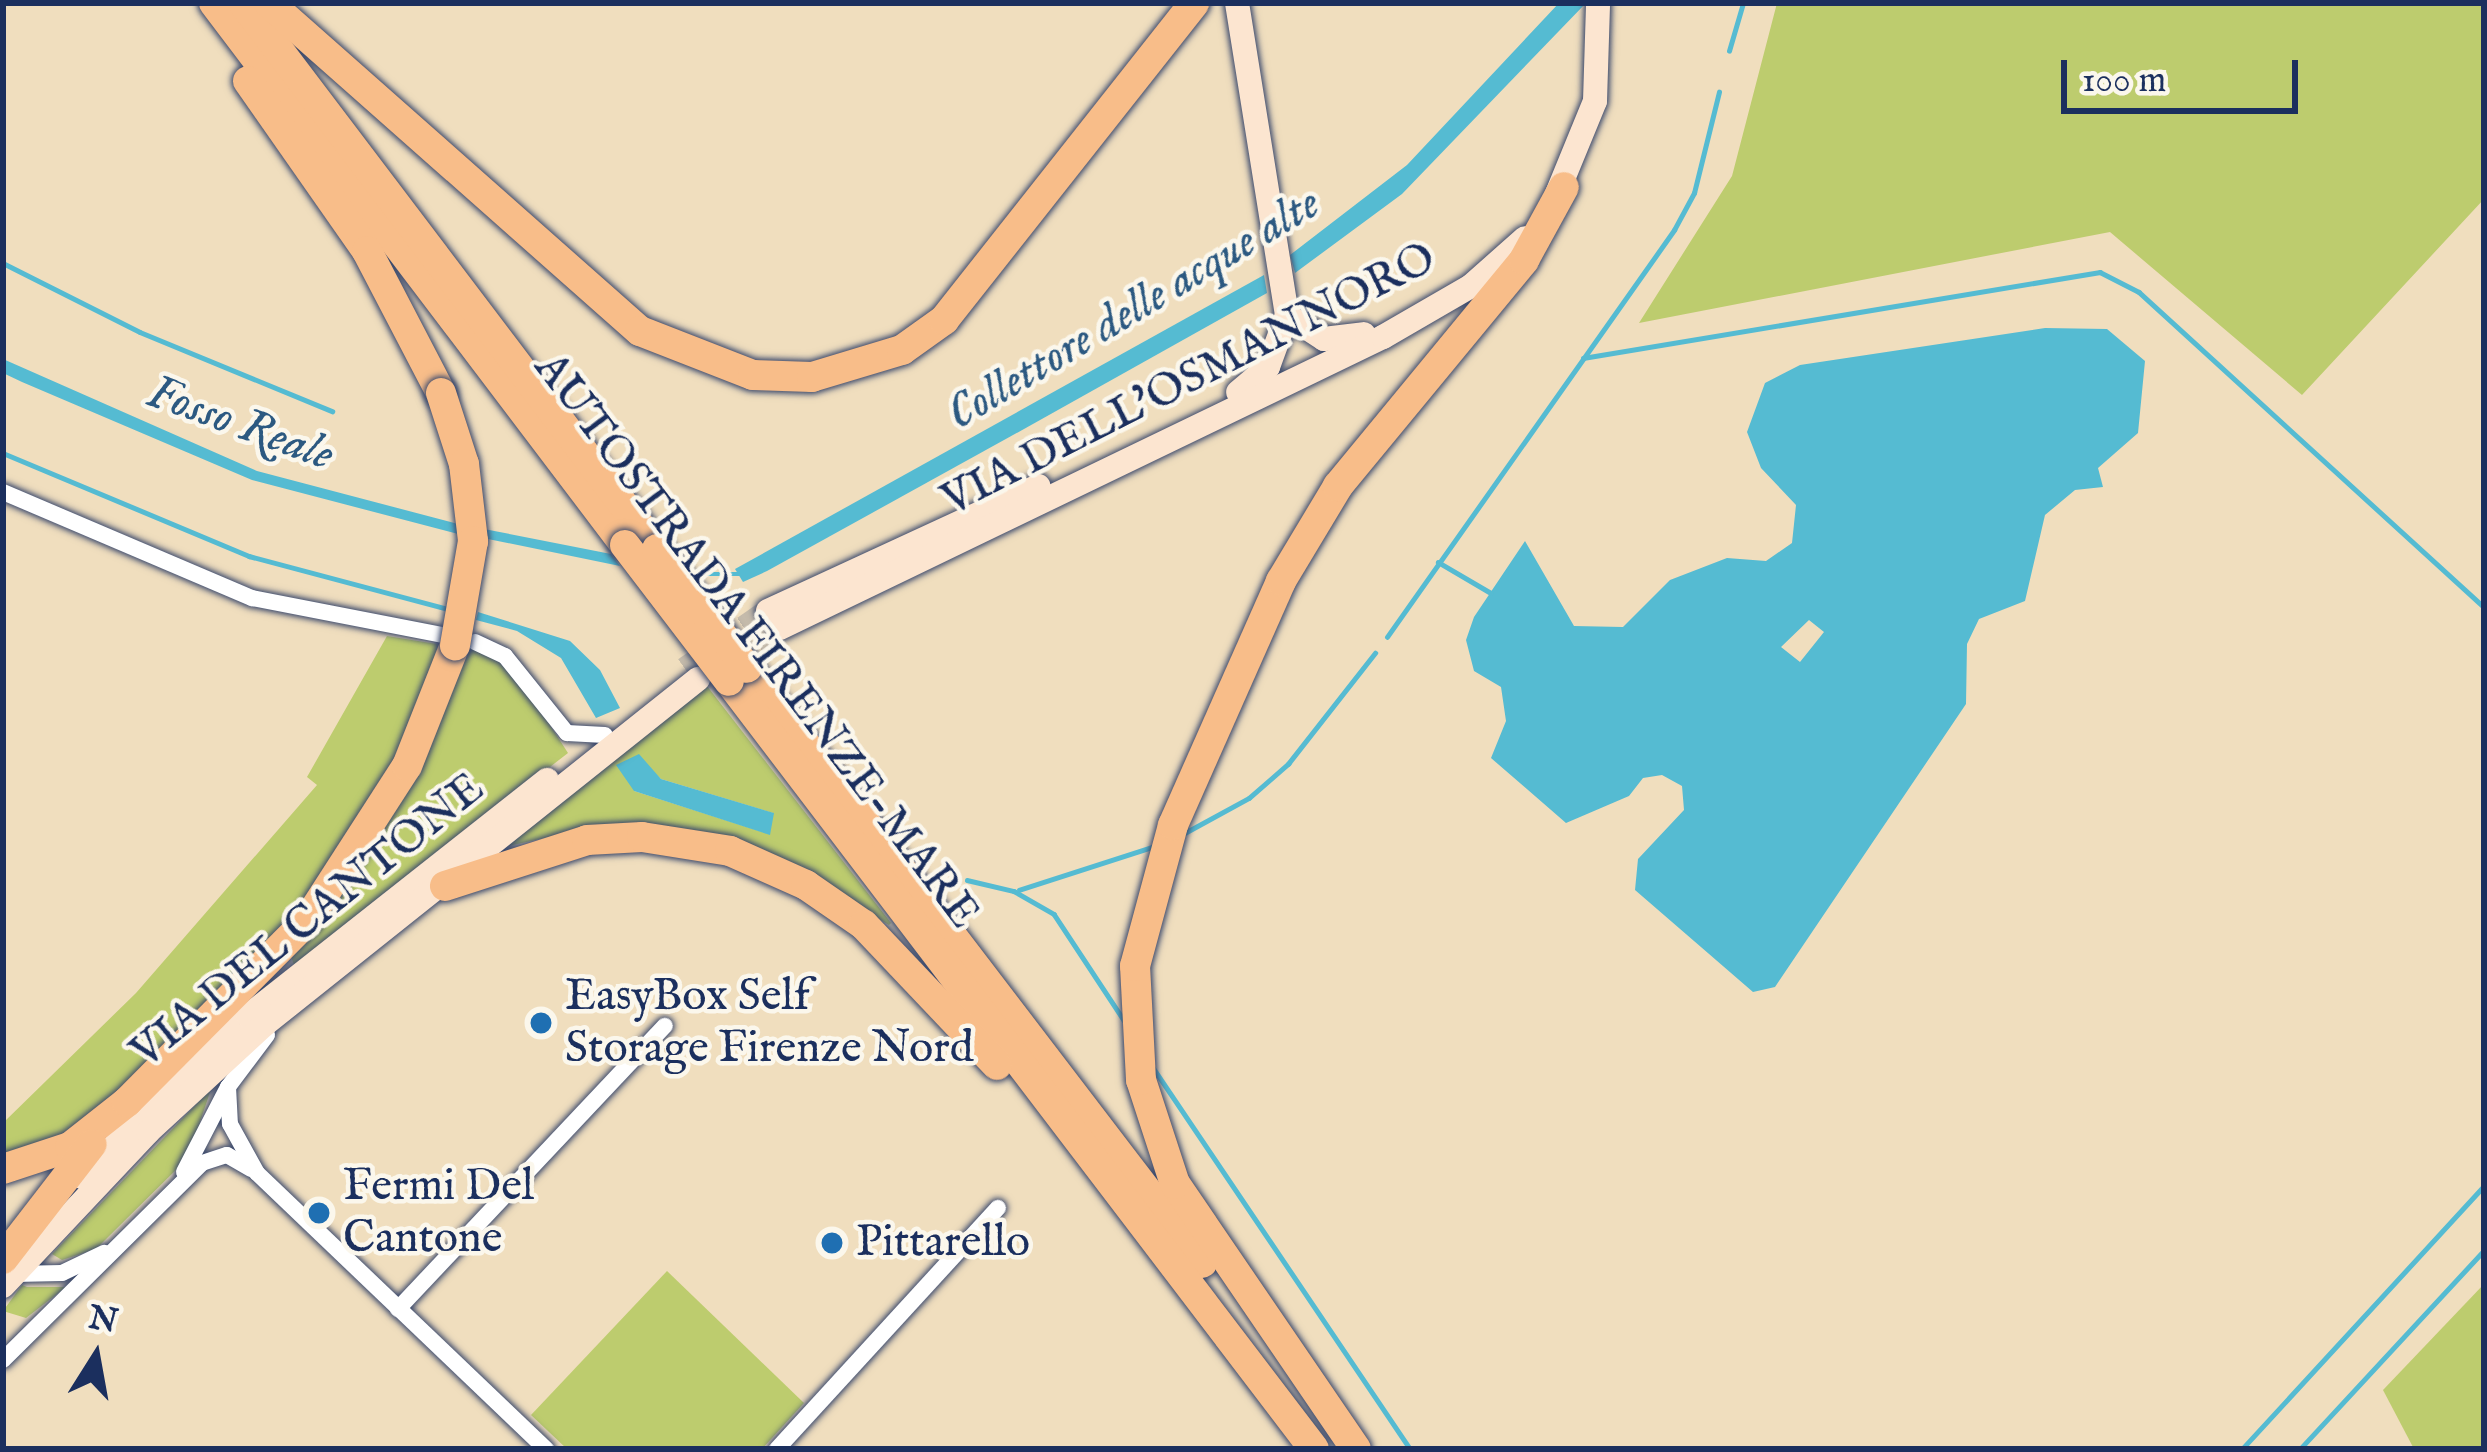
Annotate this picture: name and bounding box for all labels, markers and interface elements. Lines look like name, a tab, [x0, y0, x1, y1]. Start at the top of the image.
scale bar	[2067, 36, 2304, 110]
text: 100 m	[2082, 58, 2166, 104]
water label: Collettore delle acque alte	[937, 176, 1331, 444]
street label: VIA DELL'OSMANNORO	[933, 232, 1445, 528]
street label: AUTOSTRADA FIRENZE-MARE	[522, 343, 990, 939]
water label: Fosso Reale	[139, 365, 341, 485]
street label: VIA DEL CANTONE	[121, 762, 495, 1080]
place label: EasyBox Self Storage Firenze Nord	[565, 970, 974, 1076]
marker: EasyBox Self Storage Firenze Nord	[528, 1010, 554, 1036]
place label: Fermi Del Cantone	[343, 1160, 534, 1266]
marker: Fermi Del Cantone	[306, 1200, 332, 1226]
place label: Pittarello	[856, 1216, 1030, 1270]
marker: Pittarello	[819, 1230, 845, 1256]
north arrow	[36, 1296, 156, 1416]
text: N	[85, 1297, 121, 1344]

